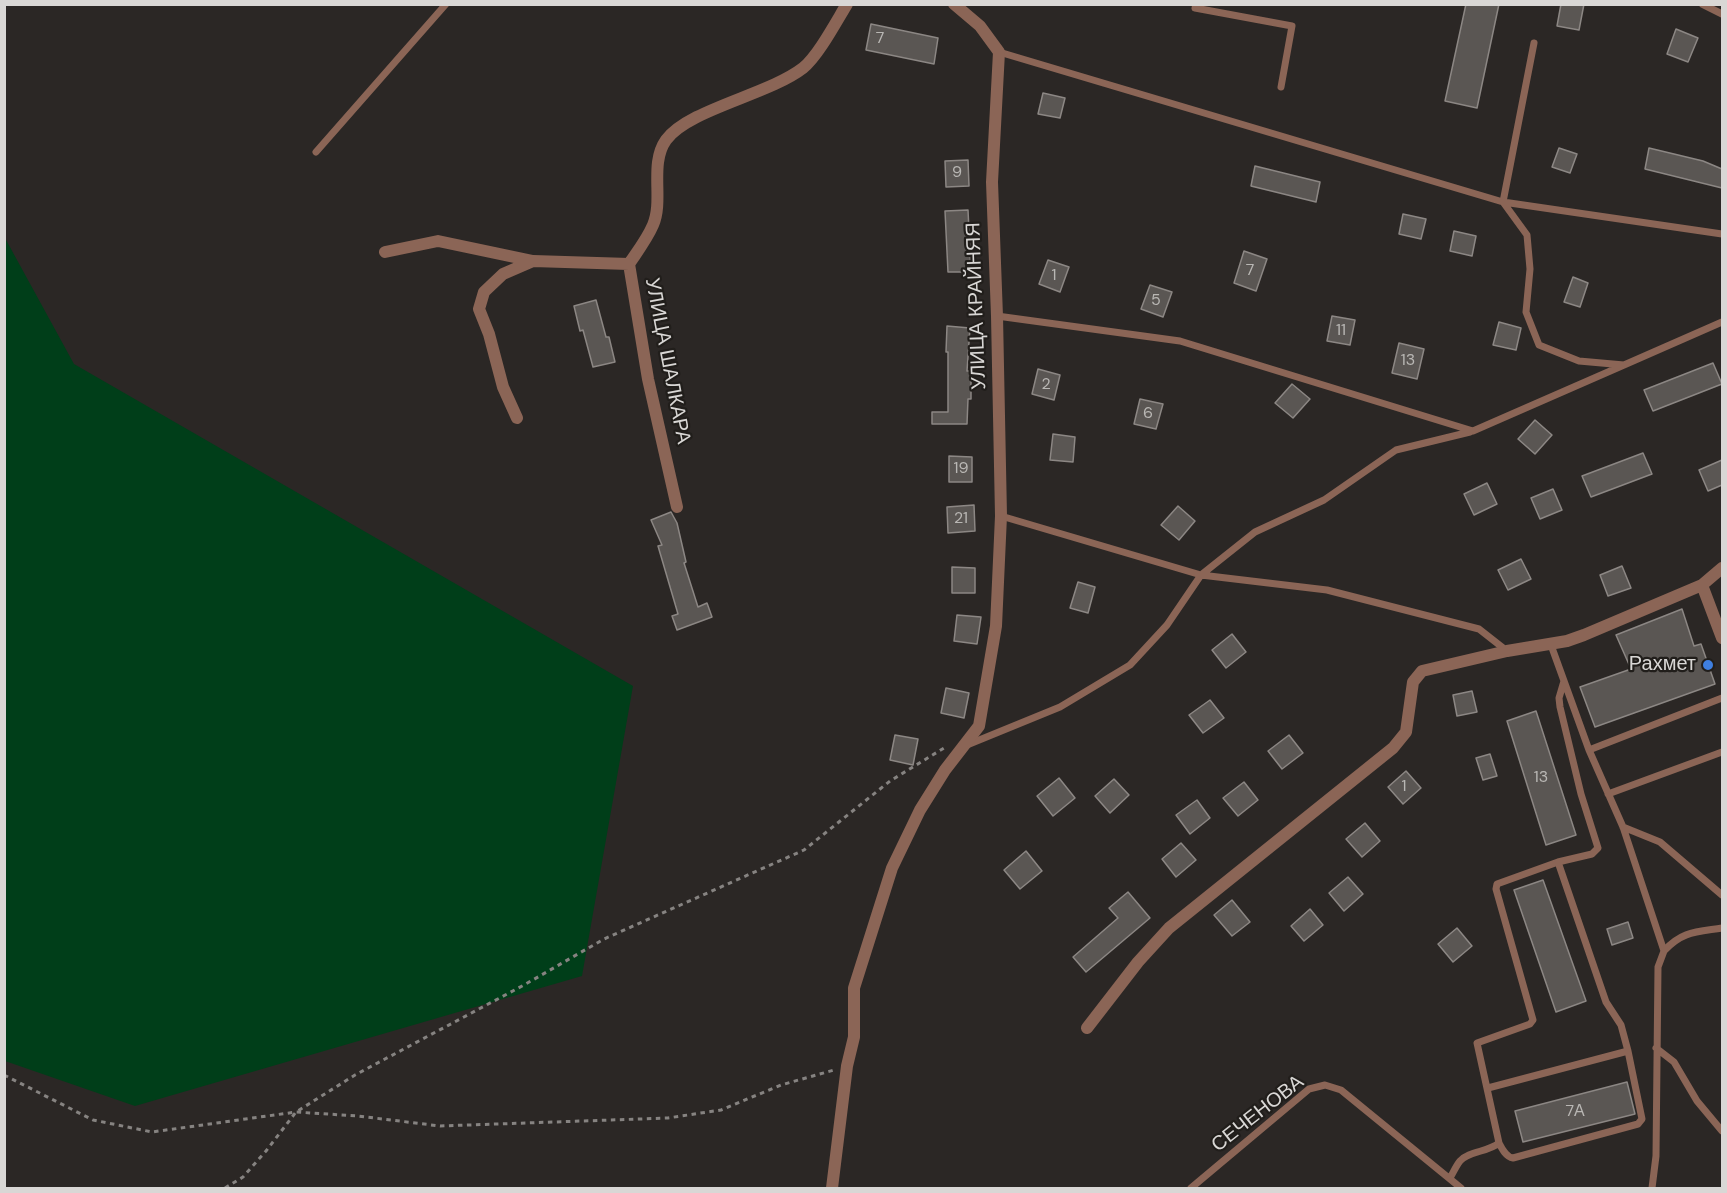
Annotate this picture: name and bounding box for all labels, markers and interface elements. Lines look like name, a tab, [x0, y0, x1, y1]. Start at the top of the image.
house number: 7	[876, 29, 884, 49]
house number: 9	[952, 163, 962, 183]
street label: УЛИЦА КРАЙНЯЯ	[962, 222, 992, 390]
house number: 7	[1246, 261, 1254, 281]
house number: 1	[1052, 266, 1056, 286]
street label: УЛИЦА ШАЛКАРА	[639, 276, 695, 446]
house number: 5	[1151, 291, 1161, 311]
house number: 11	[1336, 321, 1346, 341]
house number: 13	[1401, 351, 1415, 371]
house number: 2	[1041, 375, 1051, 395]
house number: 6	[1143, 404, 1153, 424]
house number: 19	[953, 459, 969, 479]
house number: 21	[954, 509, 968, 529]
place label: Рахмет	[1629, 653, 1696, 677]
marker: Рахмет	[1701, 658, 1715, 672]
house number: 13	[1534, 768, 1548, 788]
house number: 1	[1402, 777, 1406, 797]
street label: СЕЧЕНОВА	[1207, 1071, 1309, 1157]
house number: 7А	[1565, 1102, 1585, 1122]

